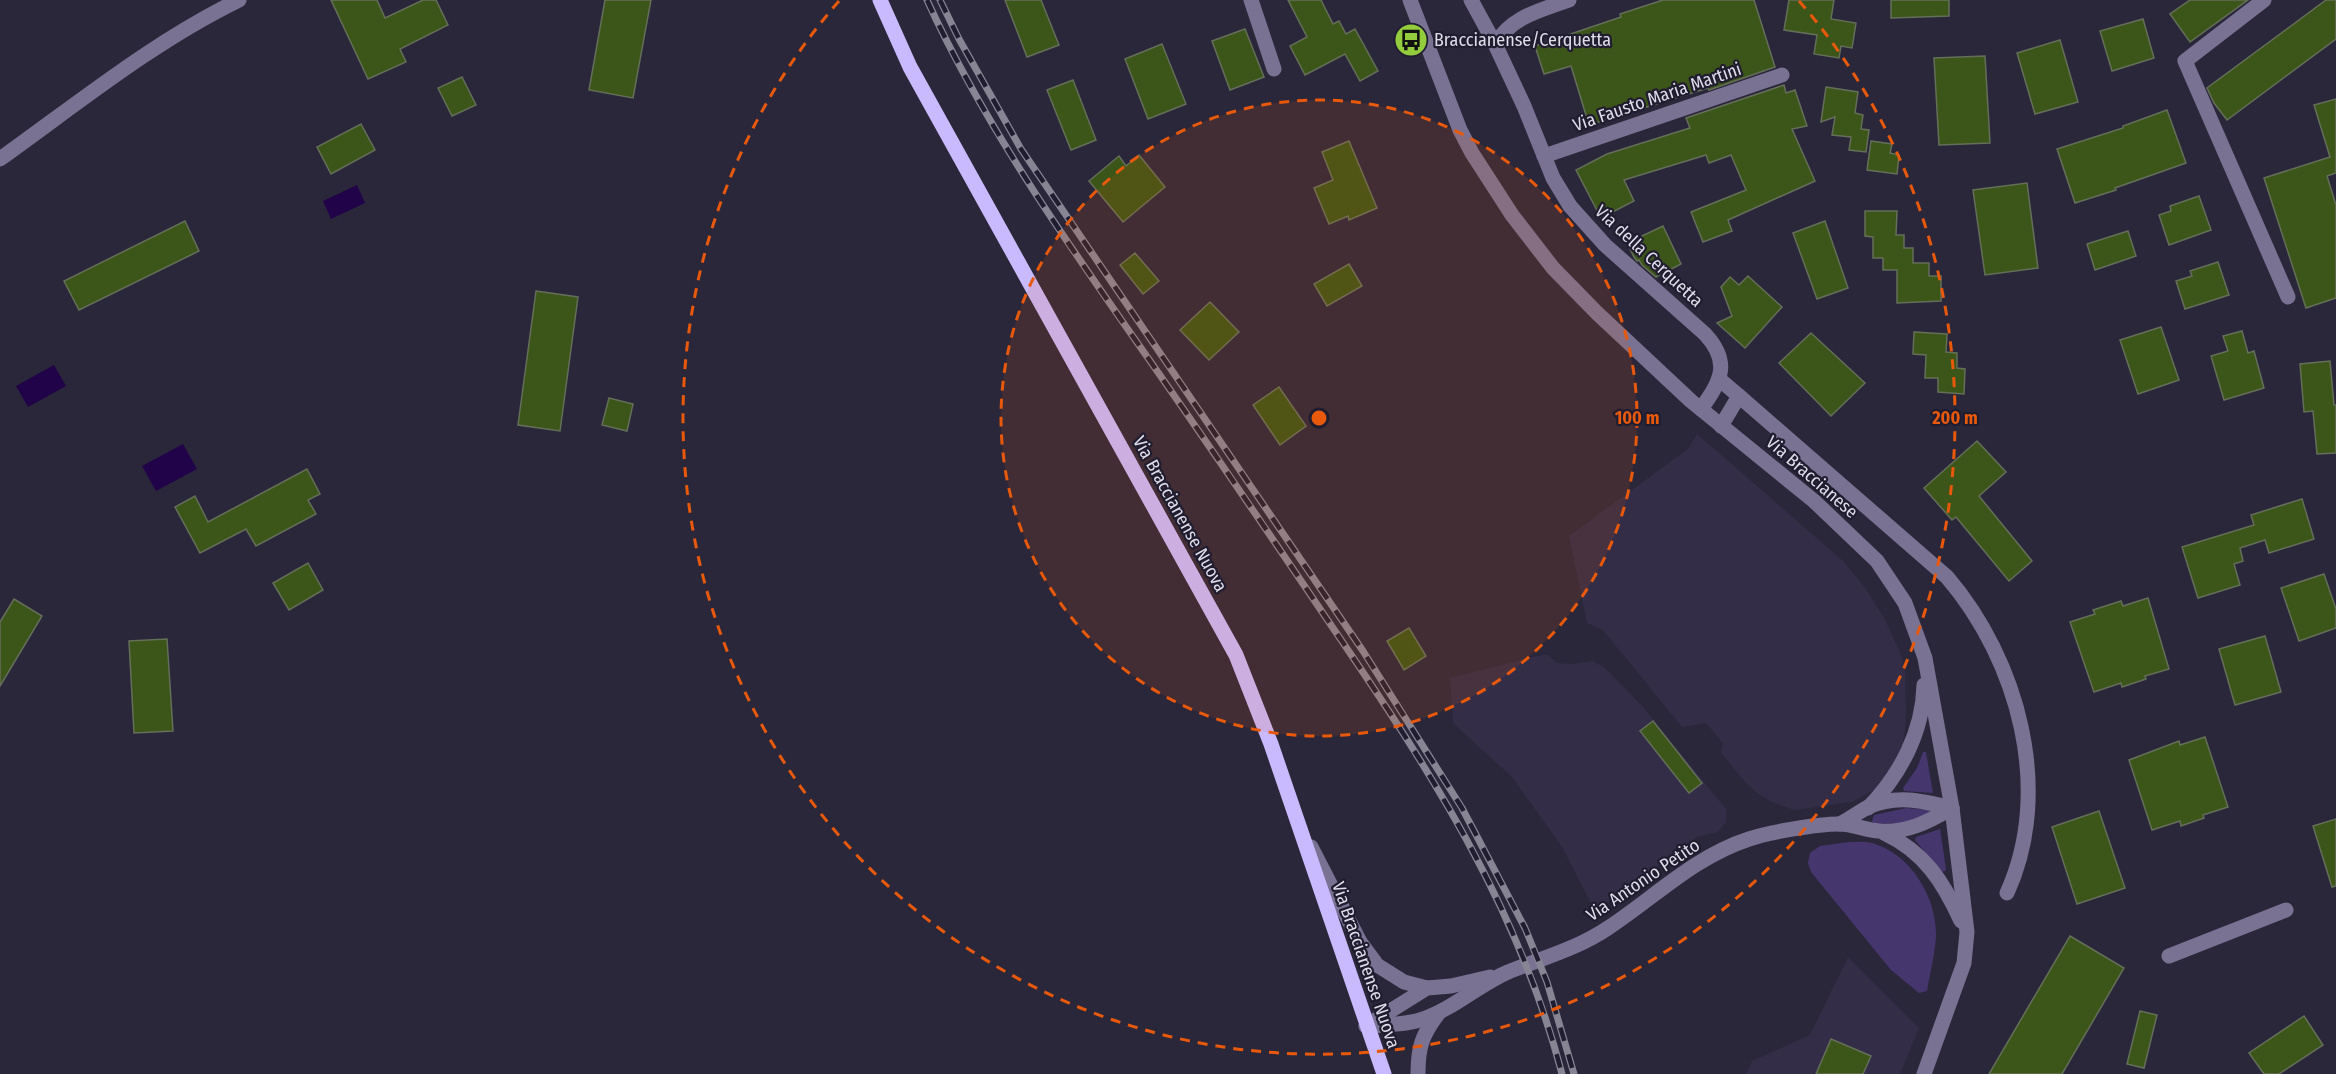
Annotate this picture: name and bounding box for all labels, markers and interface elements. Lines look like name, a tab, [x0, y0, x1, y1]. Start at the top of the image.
bus stop icon: Braccianense/Cerquetta	[1393, 22, 1429, 58]
place label: Braccianense/Cerquetta	[1434, 29, 1611, 51]
street label: Via Fausto Maria Martini	[1570, 58, 1744, 136]
street label: Via della Cerquetta	[1590, 200, 1708, 312]
text: 100 m	[1615, 407, 1659, 429]
text: 200 m	[1931, 407, 1978, 429]
centre of rings	[1309, 408, 1329, 428]
street label: Via Braccianese	[1762, 431, 1863, 523]
street label: Via Braccianense Nuova	[1128, 432, 1232, 596]
street label: Via Antonio Petito	[1582, 834, 1704, 926]
street label: Via Braccianense Nuova	[1327, 879, 1405, 1051]

